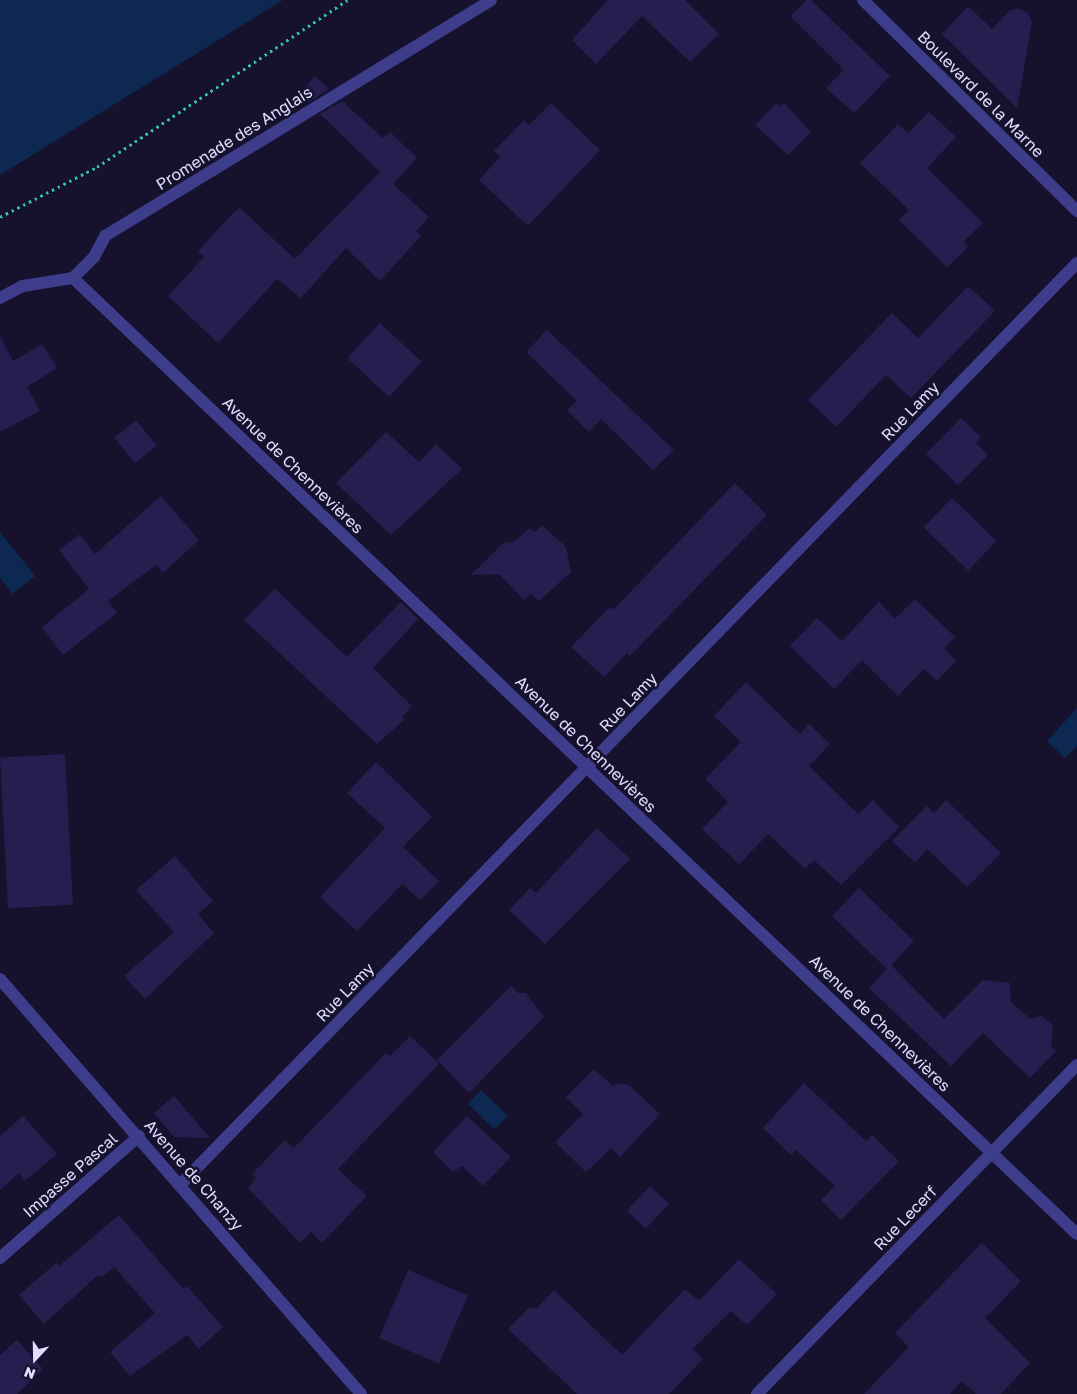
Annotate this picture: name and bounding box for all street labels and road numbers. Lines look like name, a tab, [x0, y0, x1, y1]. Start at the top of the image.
street label: Boulevard de la Marne	[914, 27, 1048, 161]
street label: Promenade des Anglais	[152, 82, 316, 194]
street label: Rue Lamy	[877, 377, 943, 445]
street label: Avenue de Chennevières	[218, 393, 368, 537]
street label: Rue Lamy	[595, 668, 661, 736]
street label: Avenue de Chennevières	[511, 672, 661, 816]
street label: Avenue de Chennevières	[805, 951, 955, 1095]
street label: Rue Lamy	[312, 958, 378, 1026]
street label: Avenue de Chanzy	[141, 1116, 247, 1234]
street label: Impasse Pascal	[19, 1129, 121, 1221]
street label: Rue Lecerf	[870, 1182, 940, 1254]

